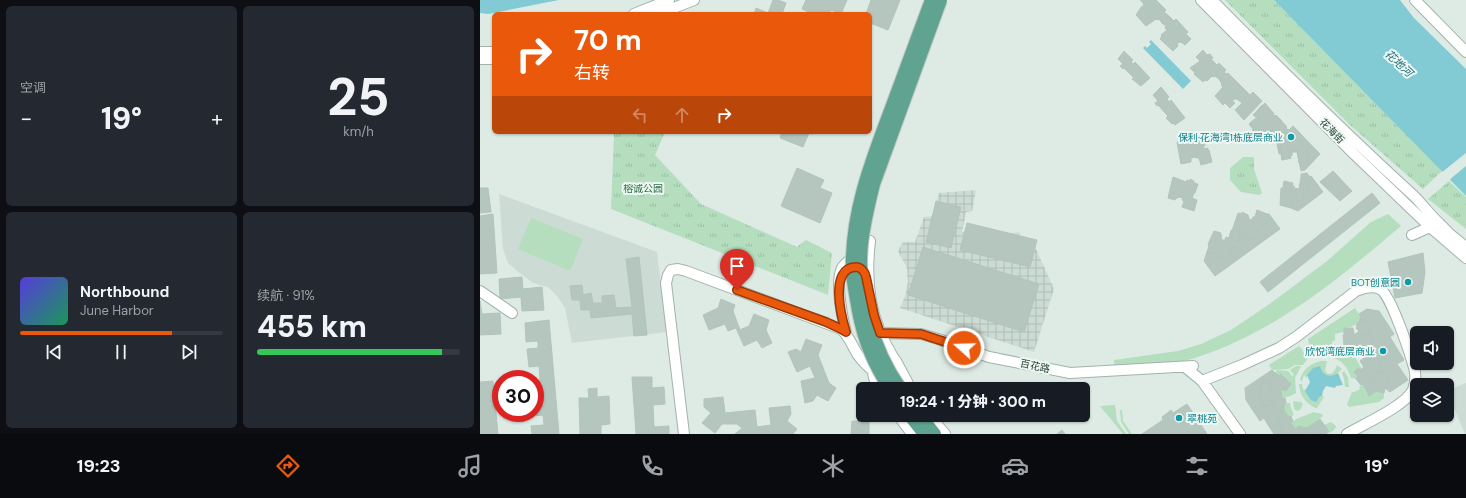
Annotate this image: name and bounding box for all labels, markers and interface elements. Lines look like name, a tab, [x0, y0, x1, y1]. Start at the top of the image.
text: 70 m	[574, 22, 642, 59]
icon: right	[508, 28, 560, 80]
water label: 花地河	[1382, 47, 1417, 81]
text: 右转	[574, 61, 610, 85]
text: 25	[327, 63, 390, 131]
text: 空调	[20, 79, 46, 96]
text: 19°	[101, 99, 142, 138]
text: −	[20, 104, 32, 133]
text: +	[211, 104, 223, 133]
icon: left	[629, 104, 651, 126]
icon: ahead	[671, 104, 693, 126]
icon: right	[713, 104, 735, 126]
street label: 花海街	[1317, 116, 1347, 146]
text: km/h	[343, 123, 374, 140]
place label: 保利·花海湾1栋底层商业	[1178, 131, 1283, 144]
marker: 保利·花海湾1栋底层商业	[1286, 132, 1296, 142]
park label: 榕诚公园	[623, 182, 663, 195]
pin	[720, 249, 754, 290]
icon: arrive	[726, 255, 748, 277]
place label: BOT创意园	[1351, 276, 1400, 289]
marker: BOT创意园	[1403, 277, 1413, 287]
text: Northbound	[80, 282, 169, 302]
text: 续航 · 91%	[257, 287, 315, 304]
text: June Harbor	[80, 302, 154, 319]
text: 455 km	[257, 307, 367, 346]
map controls	[1410, 326, 1454, 422]
button: sound	[1410, 326, 1454, 370]
position arrow	[943, 327, 985, 369]
icon: previous	[43, 341, 65, 363]
icon: pause	[110, 341, 132, 363]
icon: next	[178, 341, 200, 363]
place label: 欣悦湾底层商业	[1305, 345, 1375, 358]
marker: 欣悦湾底层商业	[1378, 346, 1388, 356]
street label: 百花路	[1019, 357, 1051, 375]
speed limit sign: 30	[492, 370, 544, 422]
button: layers	[1410, 378, 1454, 422]
text: 19:24 · 1 分钟 · 300 m	[900, 392, 1046, 412]
place label: 翠桃苑	[1187, 412, 1217, 425]
marker: 翠桃苑	[1174, 413, 1184, 423]
icon: directions	[274, 452, 302, 480]
icon: music	[456, 452, 484, 480]
icon: phone	[638, 452, 666, 480]
icon: climate	[819, 452, 847, 480]
icon: car	[1001, 452, 1029, 480]
icon: filters	[1183, 452, 1211, 480]
text: 19:23	[77, 454, 121, 478]
text: 19°	[1365, 454, 1389, 478]

